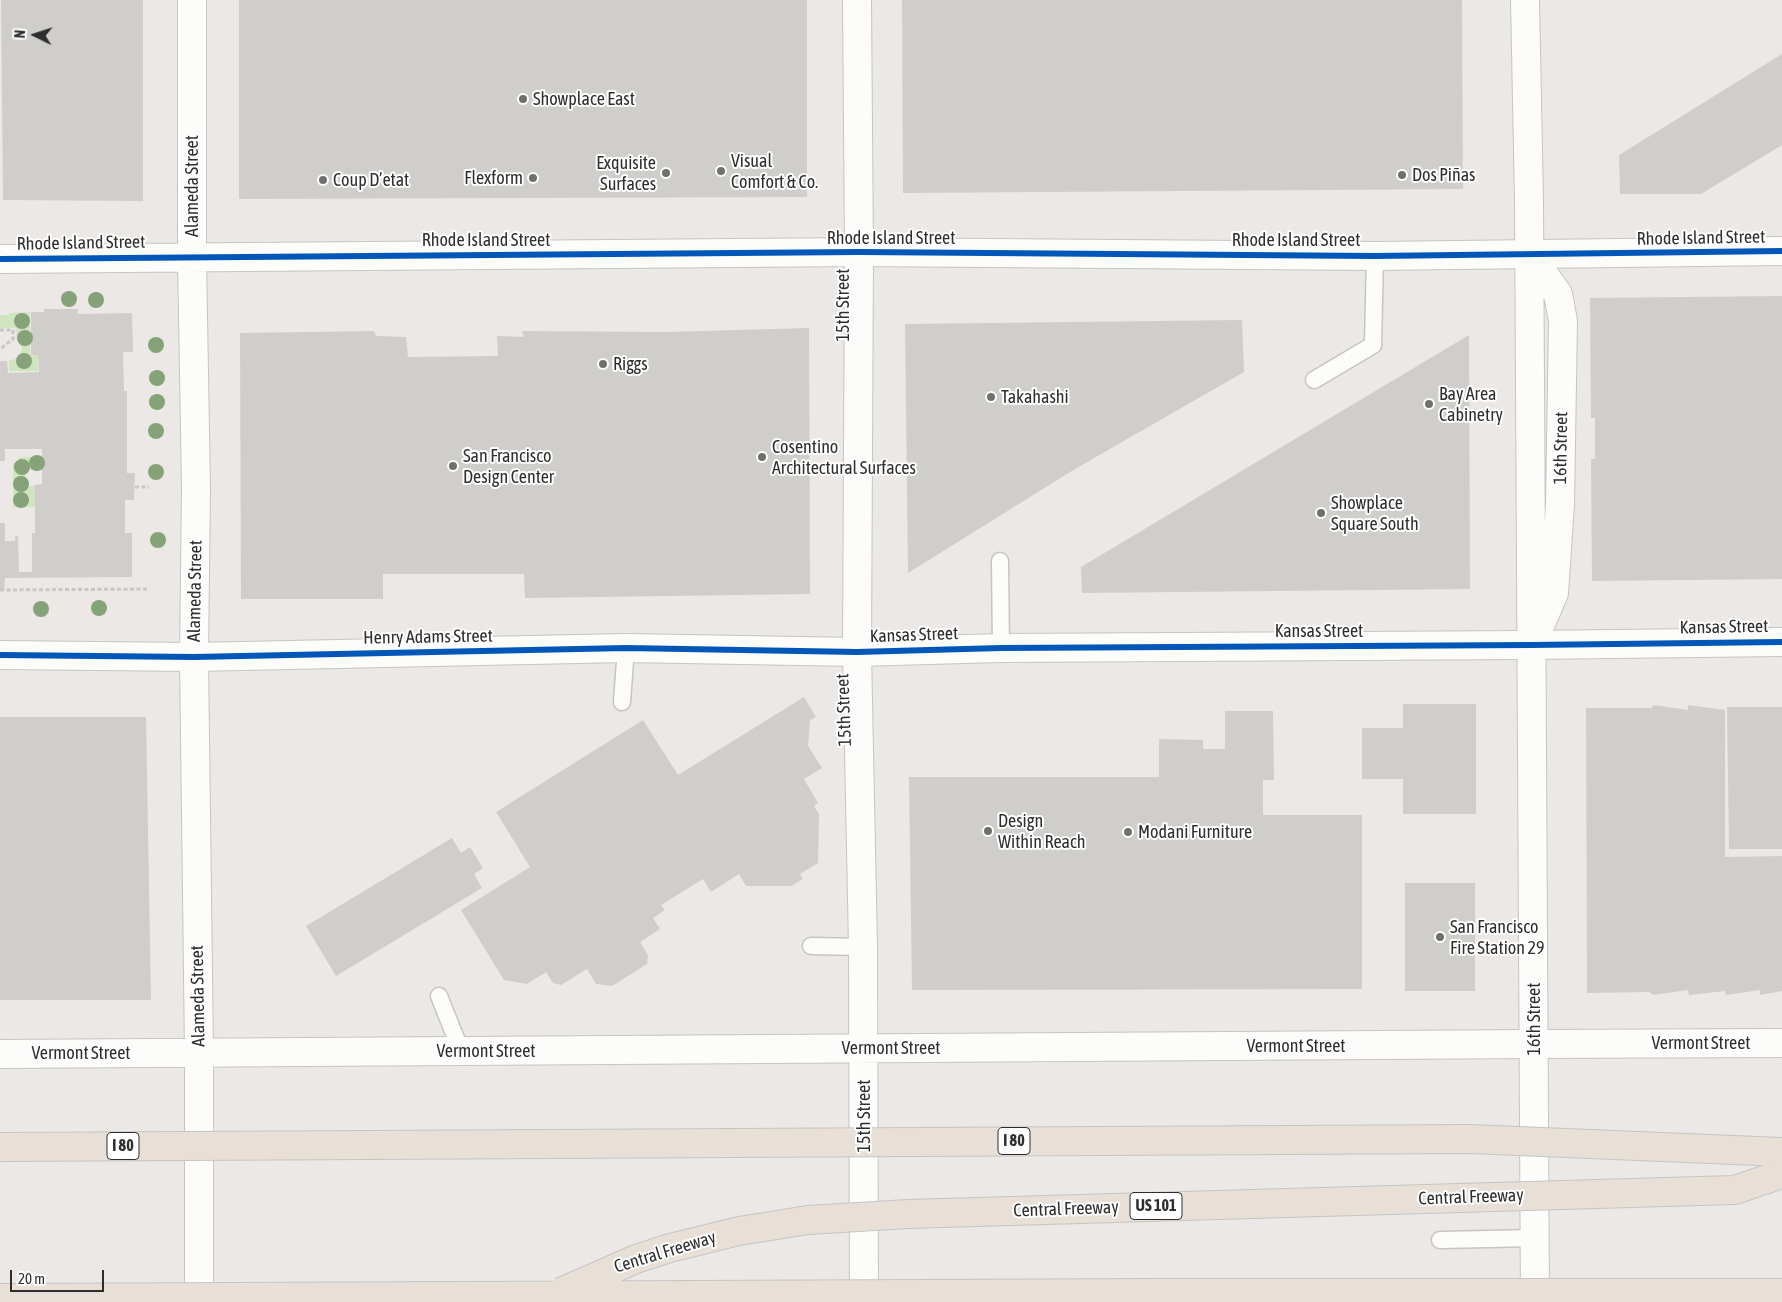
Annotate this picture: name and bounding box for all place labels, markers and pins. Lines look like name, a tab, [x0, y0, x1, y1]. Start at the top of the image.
place label: Showplace East	[533, 88, 635, 110]
marker: Showplace East	[517, 93, 529, 105]
place label: Visual Comfort & Co.	[731, 150, 818, 192]
place label: Exquisite Surfaces	[596, 152, 656, 194]
place label: Dos Piñas	[1412, 164, 1475, 186]
marker: Visual Comfort & Co.	[715, 165, 727, 177]
place label: Flexform	[464, 167, 523, 189]
marker: Exquisite Surfaces	[660, 167, 672, 179]
place label: Coup D’etat	[333, 169, 409, 191]
marker: Dos Piñas	[1396, 169, 1408, 181]
marker: Flexform	[527, 172, 539, 184]
marker: Coup D’etat	[317, 174, 329, 186]
place label: Riggs	[613, 353, 648, 375]
marker: Riggs	[597, 358, 609, 370]
place label: Bay Area Cabinetry	[1439, 383, 1503, 426]
place label: Takahashi	[1001, 386, 1069, 408]
marker: Takahashi	[985, 391, 997, 403]
marker: Bay Area Cabinetry	[1423, 398, 1435, 410]
place label: Cosentino Architectural Surfaces	[772, 436, 916, 478]
place label: San Francisco Design Center	[463, 445, 554, 488]
marker: Cosentino Architectural Surfaces	[756, 451, 768, 463]
marker: San Francisco Design Center	[447, 460, 459, 472]
place label: Showplace Square South	[1331, 492, 1419, 534]
marker: Showplace Square South	[1315, 507, 1327, 519]
place label: Design Within Reach	[998, 810, 1085, 852]
place label: Modani Furniture	[1138, 821, 1252, 843]
marker: Design Within Reach	[982, 825, 994, 837]
marker: Modani Furniture	[1122, 826, 1134, 838]
place label: San Francisco Fire Station 29	[1450, 916, 1544, 959]
marker: San Francisco Fire Station 29	[1434, 931, 1446, 943]

